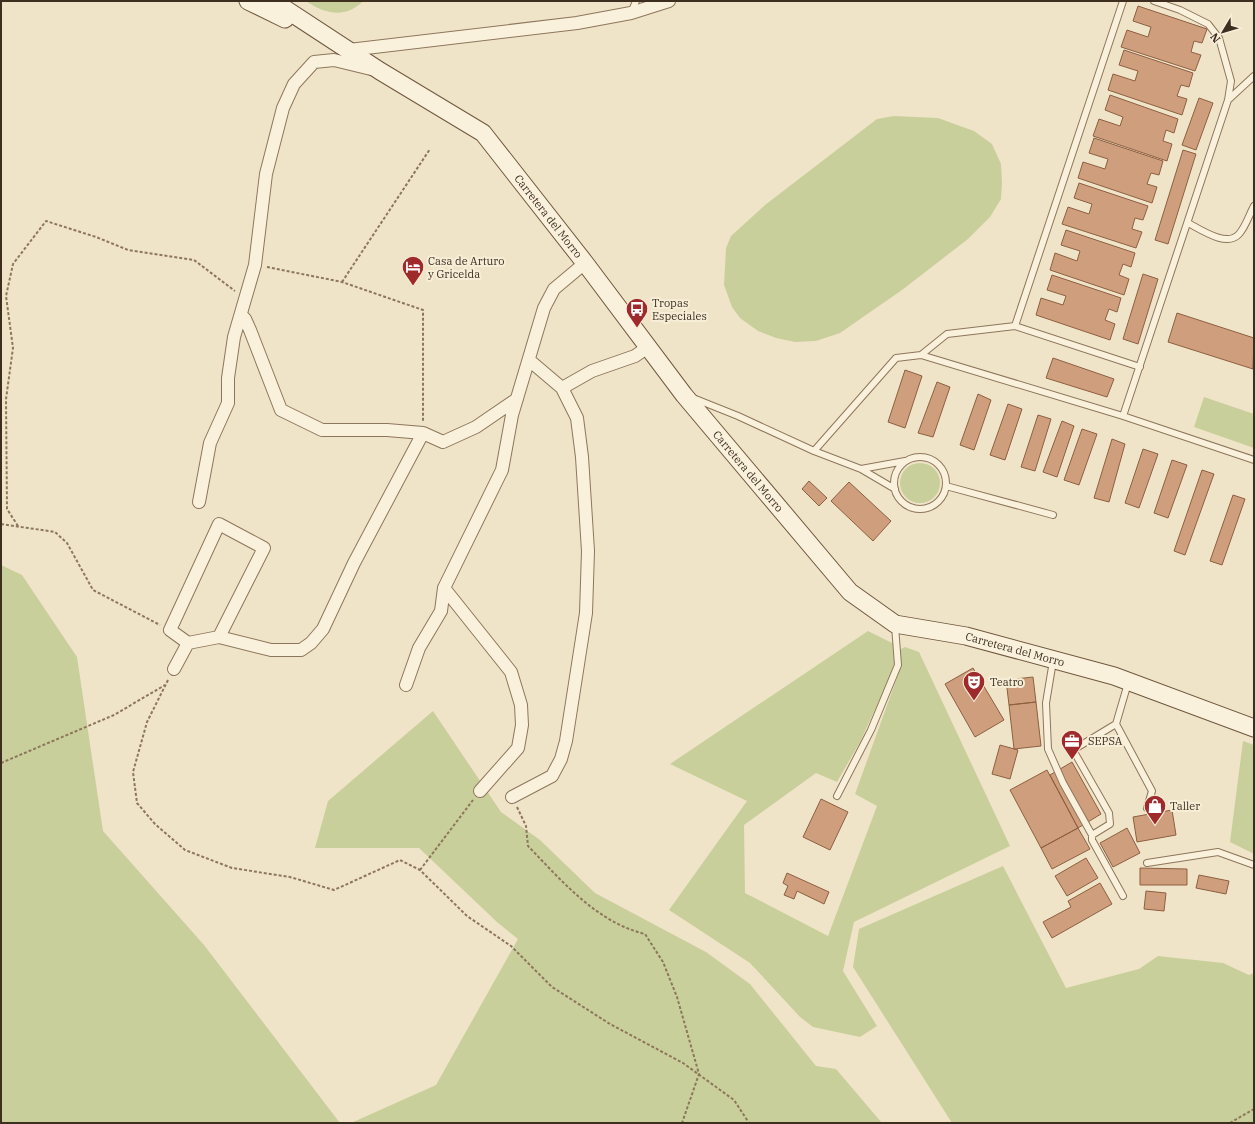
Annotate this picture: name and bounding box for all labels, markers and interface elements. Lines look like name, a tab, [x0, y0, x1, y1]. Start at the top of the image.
north arrow	[1203, 12, 1243, 52]
text: N	[1207, 30, 1223, 46]
street label: Carretera del Morro	[511, 172, 585, 261]
hotel icon: Casa de Arturo y Gricelda	[400, 254, 426, 287]
place label: Casa de Arturo y Gricelda	[428, 254, 504, 281]
bus stop icon: Tropas Especiales	[624, 296, 650, 329]
place label: Tropas Especiales	[652, 296, 707, 323]
street label: Carretera del Morro	[710, 428, 787, 515]
street label: Carretera del Morro	[964, 629, 1066, 669]
theatre icon: Teatro	[961, 669, 987, 702]
place label: Teatro	[990, 675, 1024, 689]
office icon: SEPSA	[1059, 728, 1085, 761]
place label: SEPSA	[1088, 734, 1123, 748]
shop icon: Taller	[1142, 793, 1168, 826]
place label: Taller	[1170, 799, 1200, 813]

